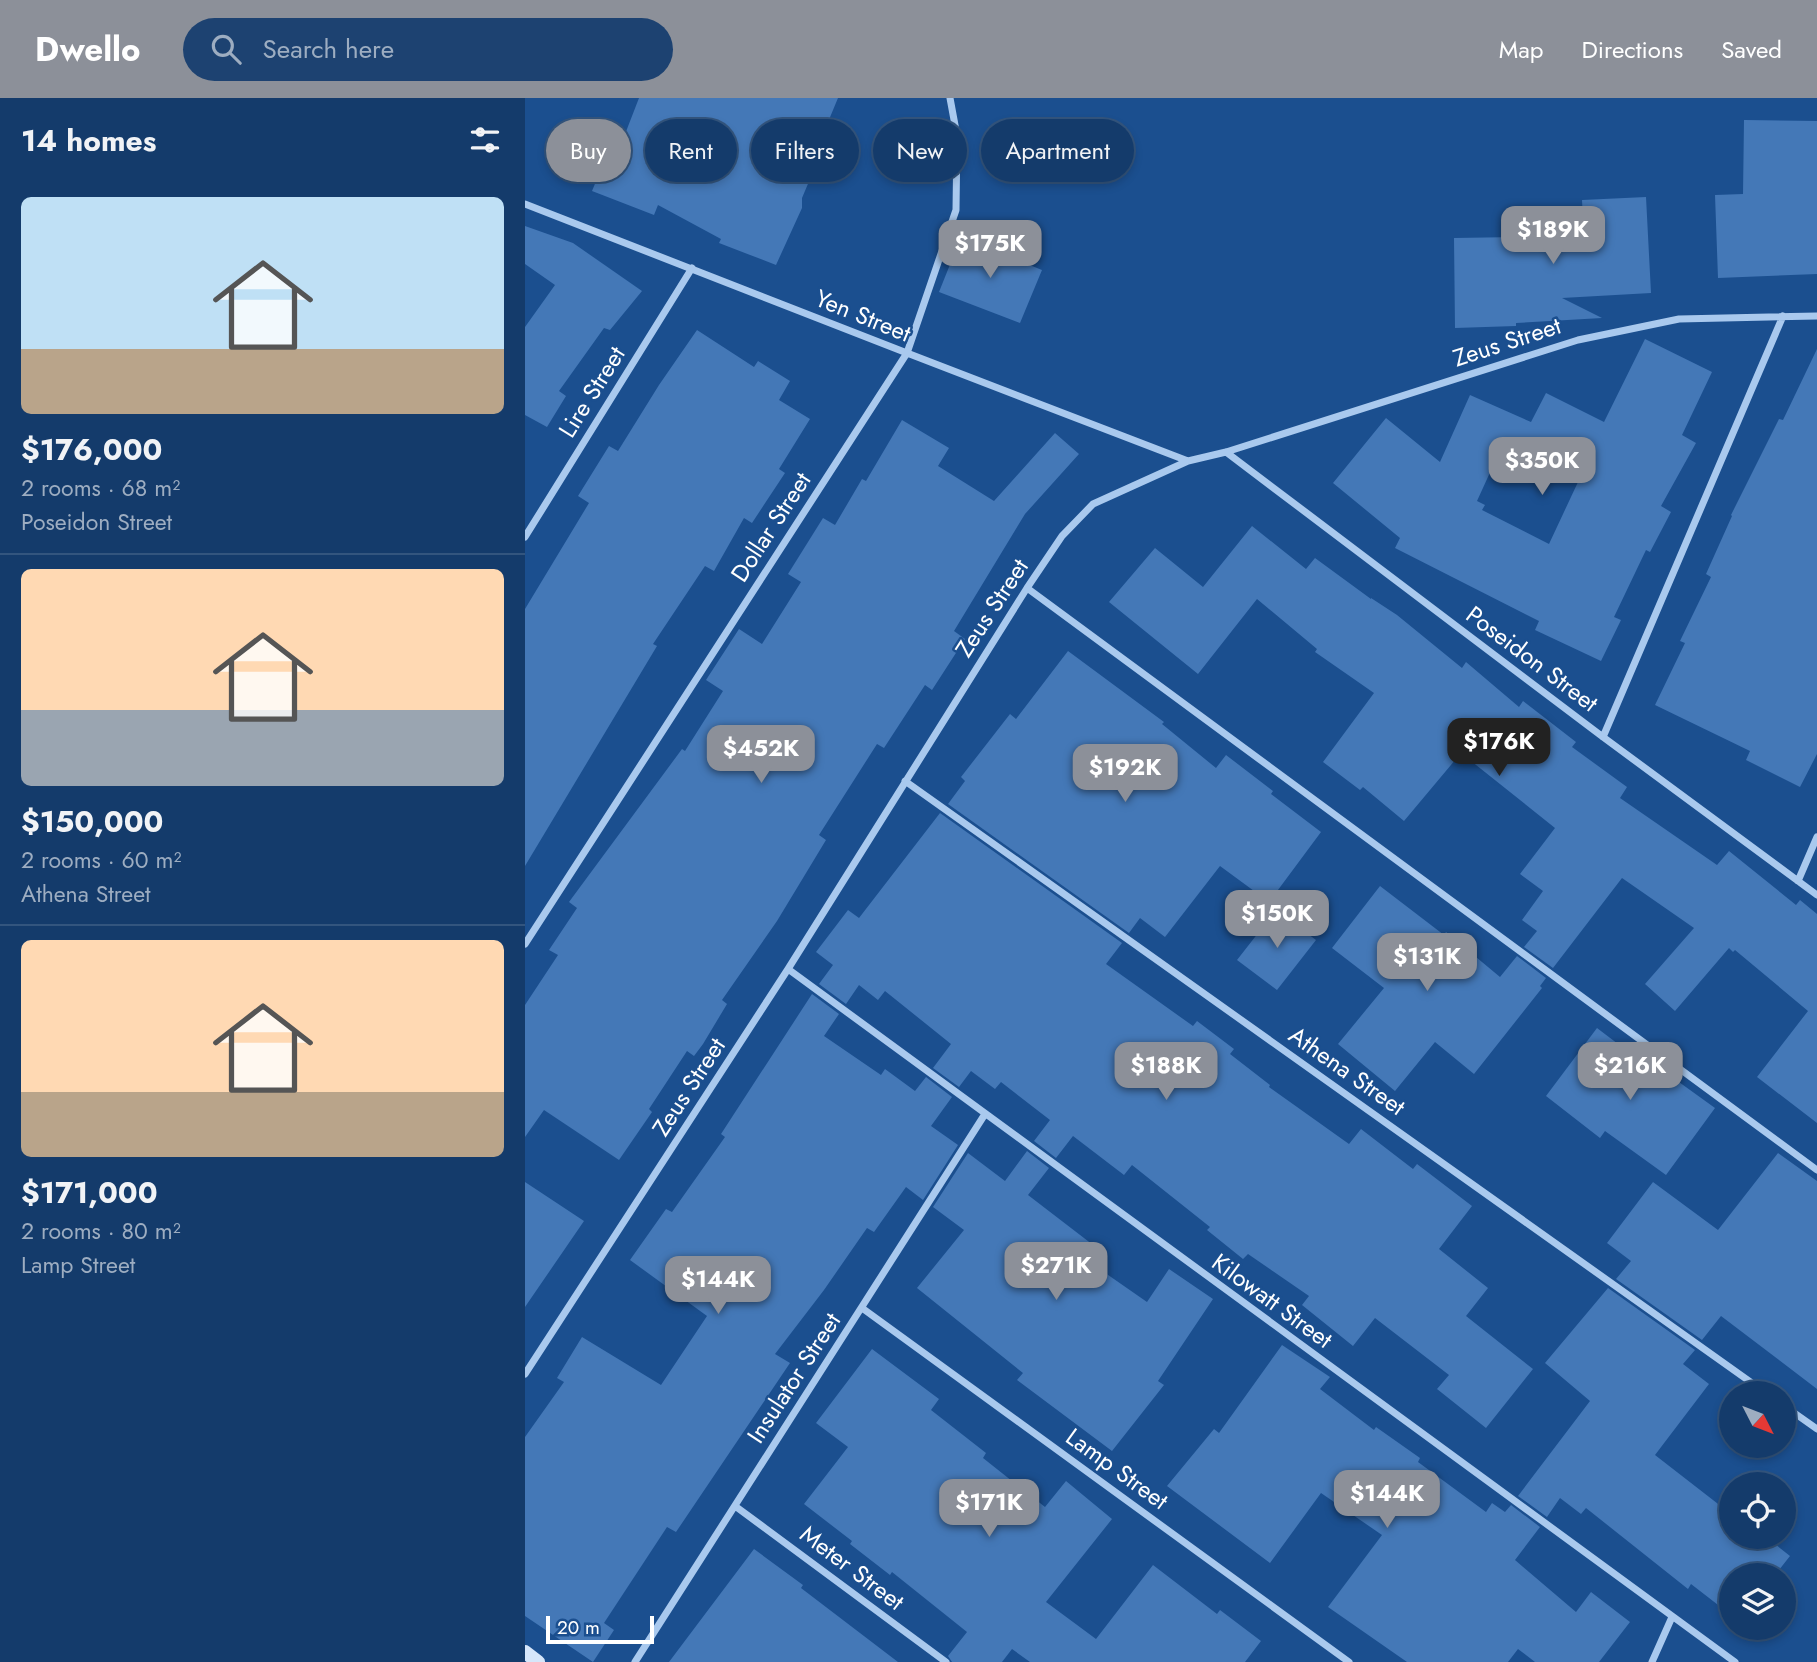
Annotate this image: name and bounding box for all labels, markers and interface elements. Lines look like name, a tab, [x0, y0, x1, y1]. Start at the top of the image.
search box	[183, 18, 673, 81]
text: Dwello	[35, 26, 141, 73]
icon: search	[207, 30, 245, 68]
text: Search here	[263, 30, 394, 68]
text: Map	[1499, 32, 1544, 67]
text: Directions	[1582, 32, 1683, 67]
text: Saved	[1721, 32, 1782, 67]
text: 14 homes	[21, 119, 156, 162]
chip: Buy	[546, 119, 631, 182]
chip: Rent	[645, 119, 737, 182]
chip: Filters	[751, 119, 859, 182]
chip: New	[873, 119, 967, 182]
chip: Apartment	[981, 119, 1134, 182]
icon: filters	[466, 121, 504, 159]
pin: $189K	[1504, 206, 1602, 266]
text: $189K	[1517, 212, 1589, 246]
pin: $175K	[941, 220, 1039, 280]
text: $175K	[955, 226, 1025, 260]
icon: home	[200, 242, 326, 368]
street label: Yen Street	[810, 280, 917, 351]
street label: Zeus Street	[1448, 308, 1565, 375]
street label: Lire Street	[550, 339, 633, 444]
text: $176,000	[21, 428, 162, 471]
pin: $350K	[1493, 438, 1591, 497]
text: $350K	[1505, 443, 1579, 477]
street label: Dollar Street	[722, 465, 819, 589]
text: 2 rooms · 68 m²	[21, 471, 180, 505]
text: Poseidon Street	[21, 505, 172, 539]
street label: Zeus Street	[947, 551, 1037, 664]
street label: Poseidon Street	[1459, 597, 1606, 720]
icon: home	[200, 614, 326, 740]
pin: $176K	[1450, 718, 1548, 778]
text: $176K	[1463, 724, 1535, 758]
pin: $452K	[712, 726, 810, 785]
text: $452K	[723, 731, 799, 765]
pin: $192K	[1076, 744, 1174, 804]
text: $192K	[1089, 750, 1161, 784]
text: $150,000	[21, 800, 163, 843]
text: 2 rooms · 60 m²	[21, 843, 181, 877]
text: Athena Street	[21, 877, 151, 911]
pin: $150K	[1228, 890, 1326, 950]
text: $150K	[1241, 896, 1313, 930]
pin: $131K	[1378, 934, 1476, 993]
text: $131K	[1393, 939, 1461, 973]
icon: home	[200, 985, 326, 1111]
street label: Athena Street	[1282, 1017, 1413, 1124]
street label: Zeus Street	[644, 1030, 734, 1143]
pin: $188K	[1117, 1042, 1215, 1102]
pin: $216K	[1581, 1042, 1679, 1102]
text: $188K	[1131, 1048, 1201, 1082]
text: $216K	[1594, 1048, 1666, 1082]
text: $171,000	[21, 1171, 158, 1214]
text: 2 rooms · 80 m²	[21, 1214, 181, 1248]
pin: $271K	[1007, 1242, 1105, 1302]
street label: Kilowatt Street	[1205, 1245, 1340, 1357]
text: Lamp Street	[21, 1248, 135, 1282]
text: $271K	[1020, 1248, 1092, 1282]
pin: $144K	[669, 1256, 767, 1316]
text: $144K	[681, 1262, 755, 1296]
street label: Insulator Street	[738, 1305, 849, 1450]
north arrow	[1719, 1381, 1795, 1458]
map controls	[1719, 1381, 1796, 1640]
street label: Lamp Street	[1059, 1419, 1176, 1518]
pin: $144K	[1338, 1470, 1436, 1530]
button: locate	[1719, 1472, 1796, 1549]
text: $144K	[1350, 1476, 1424, 1510]
pin: $171K	[940, 1480, 1038, 1539]
text: $171K	[955, 1485, 1023, 1519]
street label: Meter Street	[793, 1517, 912, 1619]
button: layers	[1719, 1563, 1796, 1640]
scale bar	[546, 1613, 655, 1645]
text: 20 m	[557, 1614, 600, 1641]

